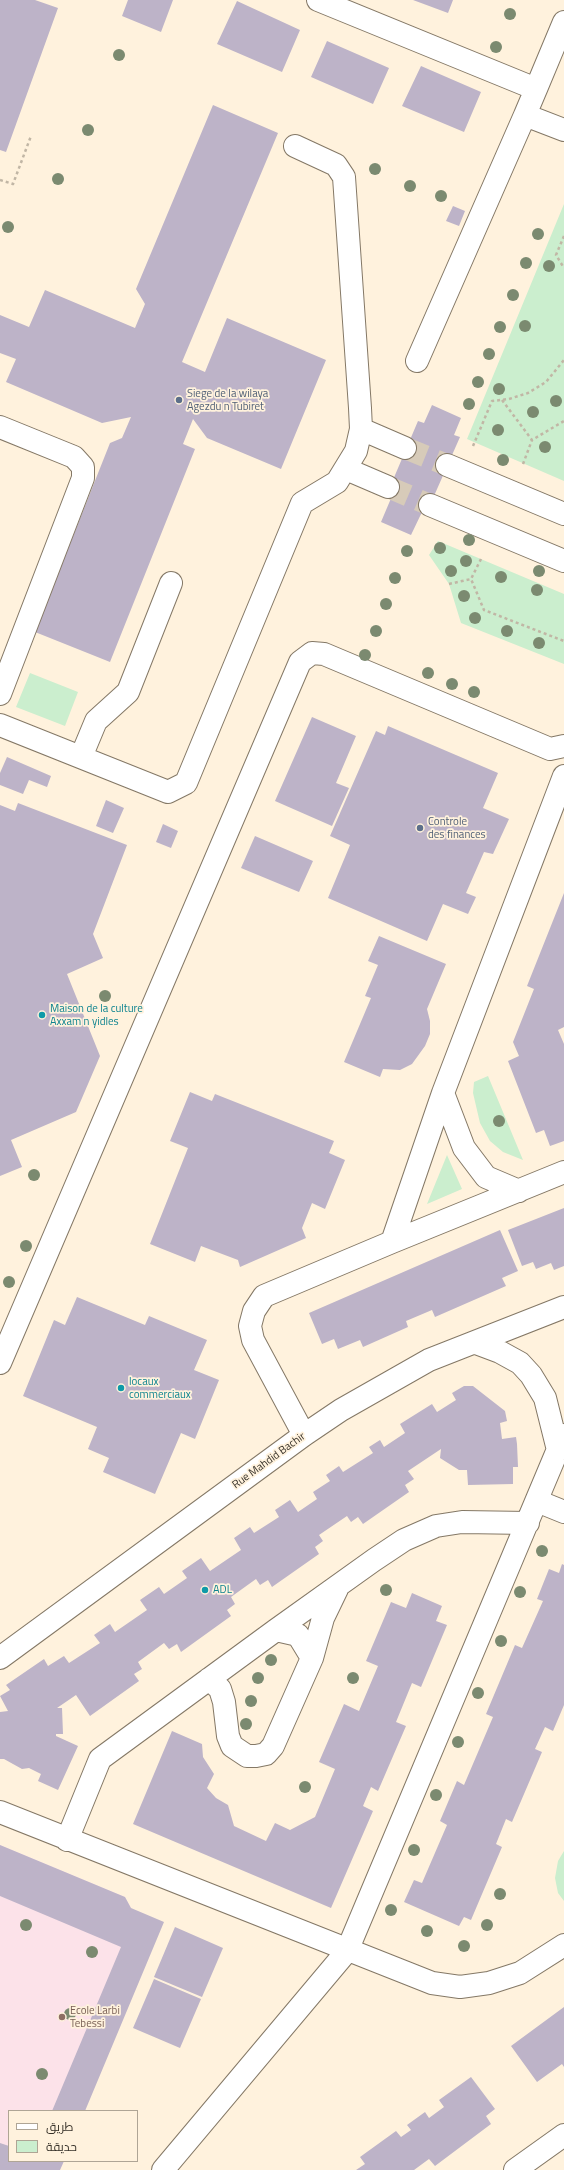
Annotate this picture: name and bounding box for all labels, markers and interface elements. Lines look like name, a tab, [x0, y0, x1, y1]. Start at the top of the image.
place label: Siege de la wilaya Agezdu n Tubiret	[187, 387, 268, 413]
marker: Siege de la wilaya Agezdu n Tubiret	[174, 395, 184, 405]
place label: Controle des finances	[428, 815, 486, 841]
marker: Controle des finances	[415, 823, 425, 833]
place label: Maison de la culture Axxam n yidles	[50, 1002, 143, 1028]
marker: Maison de la culture Axxam n yidles	[37, 1010, 47, 1020]
place label: locaux commerciaux	[129, 1375, 191, 1401]
marker: locaux commerciaux	[116, 1383, 126, 1393]
street label: Rue Mahdid Bachir	[230, 1430, 308, 1492]
place label: ADL	[213, 1583, 232, 1597]
marker: ADL	[200, 1585, 210, 1595]
place label: Ecole Larbi Tebessi	[70, 2004, 120, 2030]
marker: Ecole Larbi Tebessi	[57, 2012, 67, 2022]
legend	[8, 2110, 138, 2162]
text: طريق	[46, 2117, 73, 2136]
text: حديقة	[46, 2137, 77, 2156]

